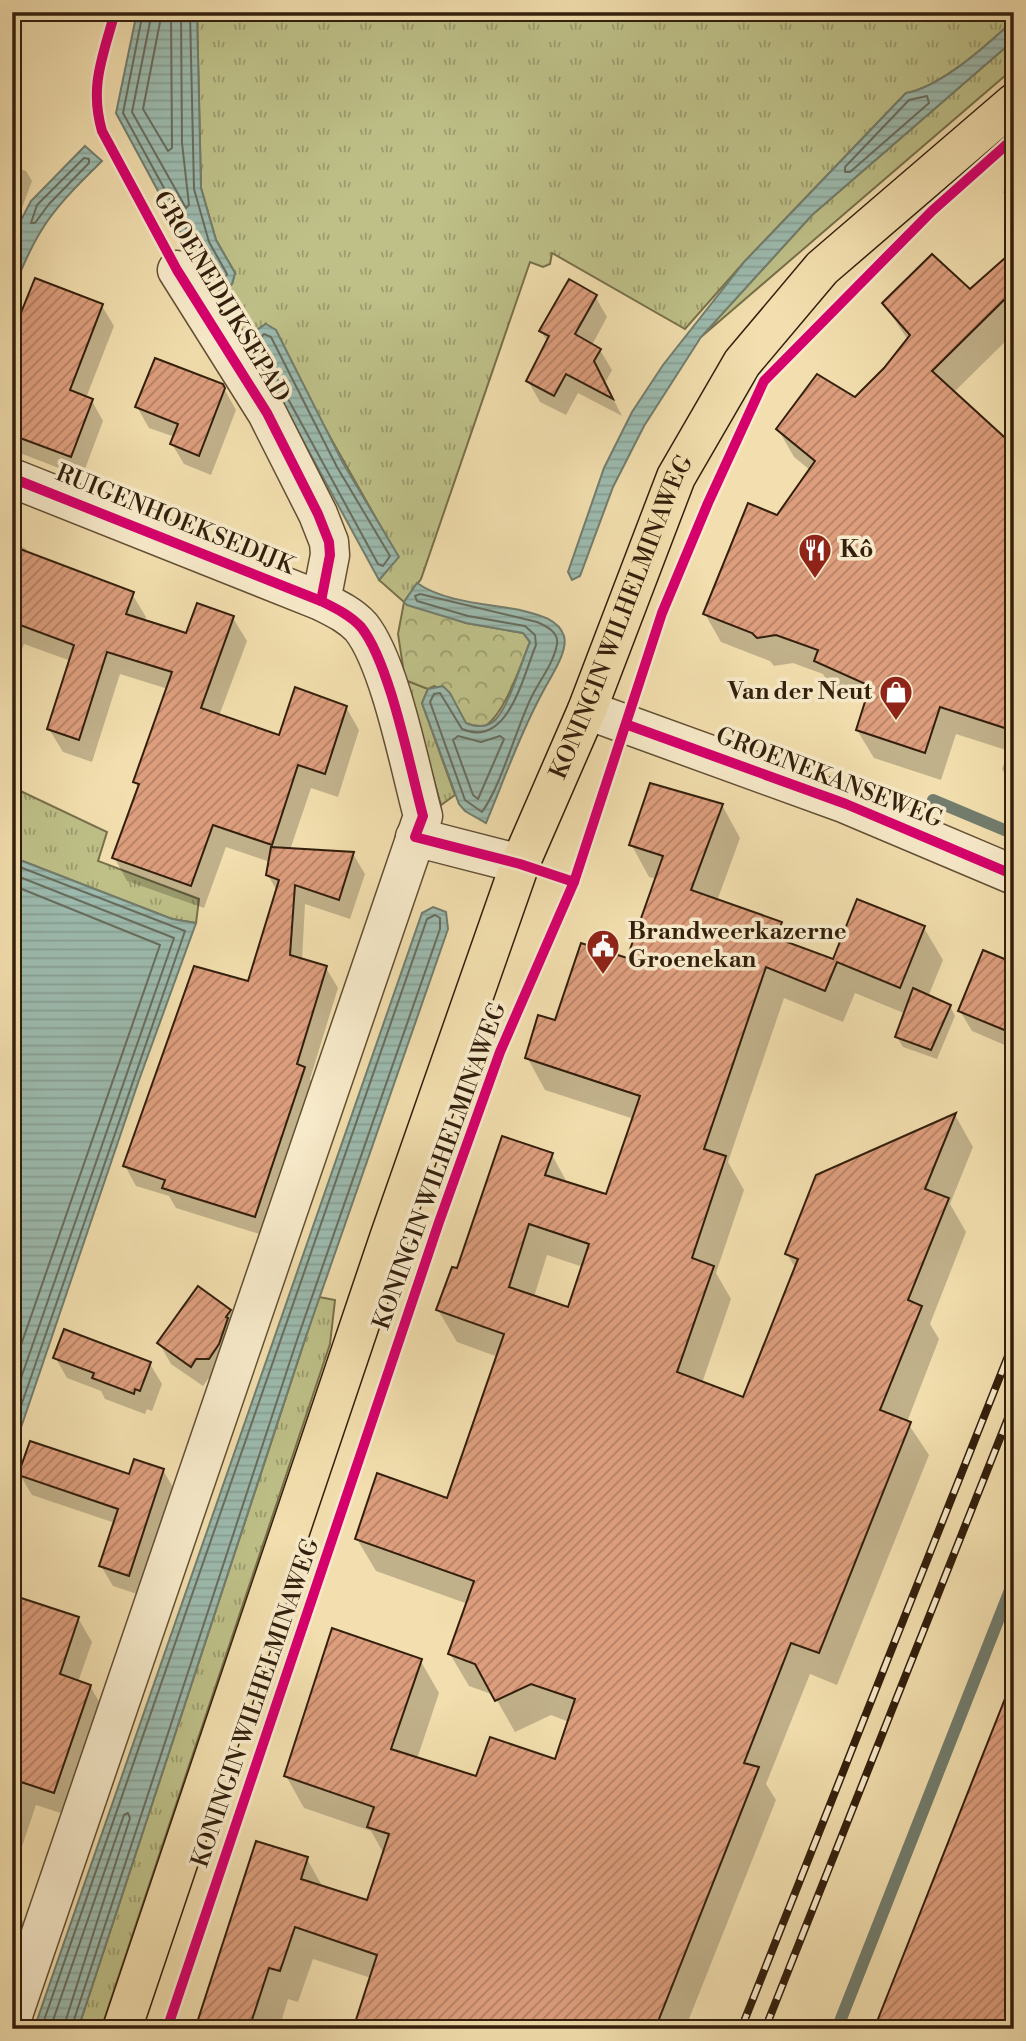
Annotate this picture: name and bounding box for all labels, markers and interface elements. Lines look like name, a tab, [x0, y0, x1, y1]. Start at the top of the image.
street label: GROENEDIJKSEPAD	[146, 186, 296, 408]
street label: KONINGIN WILHELMINAWEG	[544, 450, 700, 784]
street label: RUIGENHOEKSEDIJK	[51, 458, 300, 582]
restaurant icon: Kô	[796, 531, 834, 580]
place label: Kô	[840, 535, 873, 565]
shop icon: Van der Neut	[877, 673, 915, 722]
place label: Van der Neut	[727, 677, 872, 707]
street label: GROENEKANSEWEG	[711, 721, 947, 835]
place label: Brandweerkazerne Groenekan	[628, 917, 847, 975]
public building icon: Brandweerkazerne Groenekan	[584, 927, 622, 976]
street label: KONINGIN WILHELMINAWEG	[367, 998, 513, 1334]
street label: KONINGIN WILHELMINAWEG	[186, 1534, 327, 1871]

